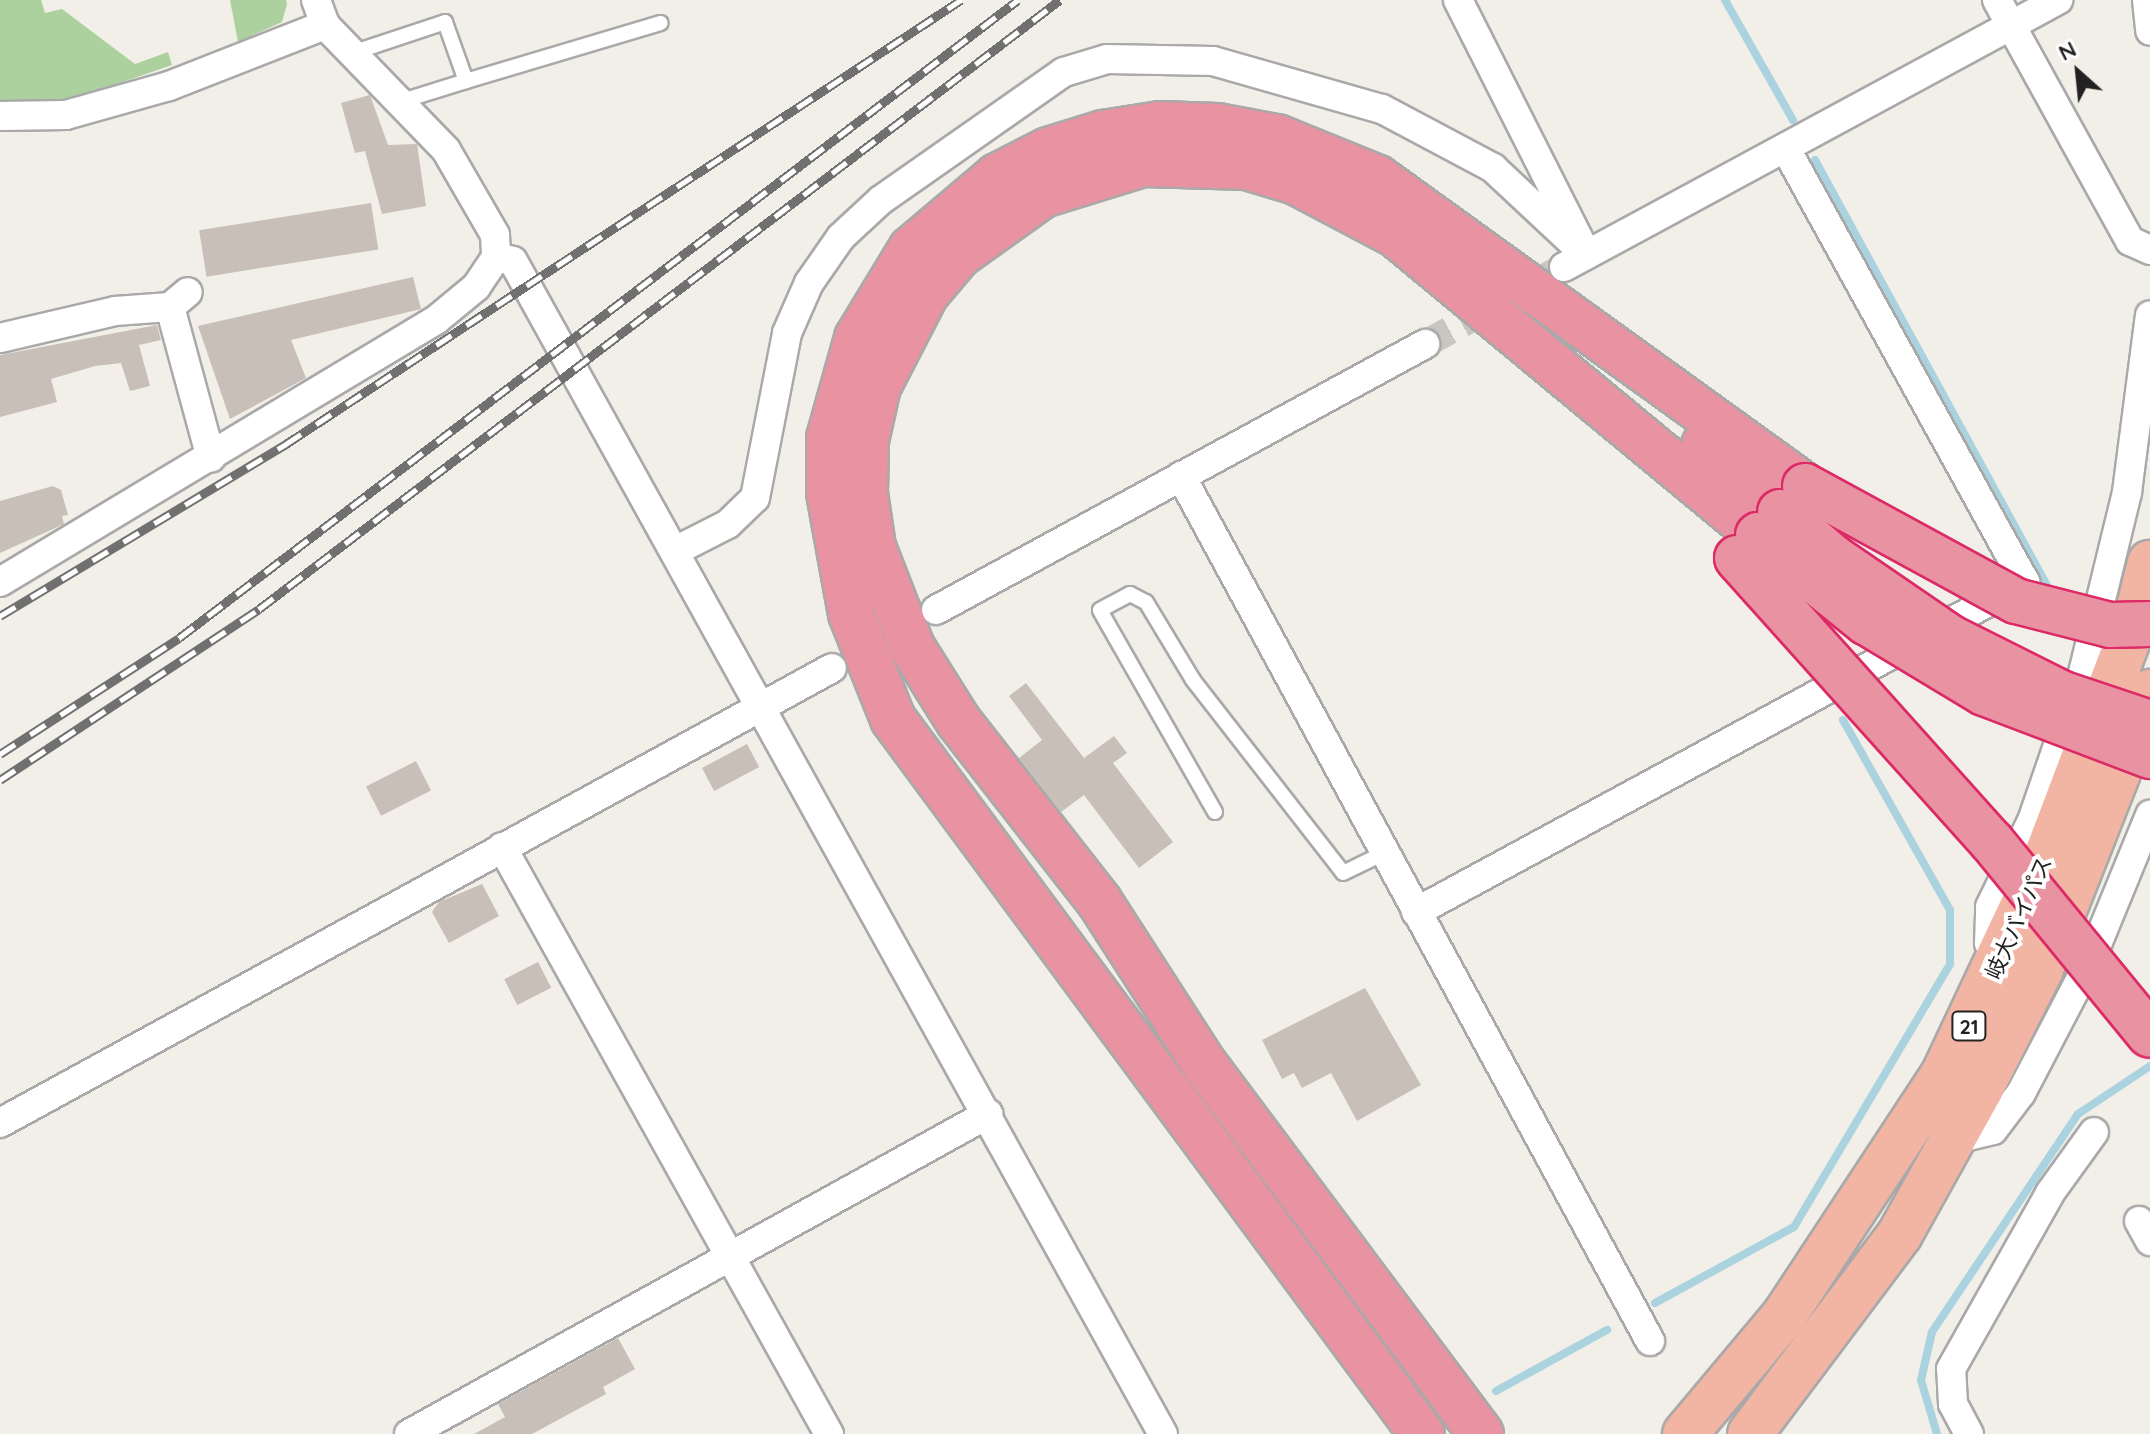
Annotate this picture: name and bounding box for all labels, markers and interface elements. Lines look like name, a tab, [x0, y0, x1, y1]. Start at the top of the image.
north arrow	[2038, 32, 2118, 112]
text: N	[2054, 34, 2081, 67]
street label: 岐大バイパス	[1980, 852, 2058, 984]
road number: 21	[1951, 1010, 1987, 1042]

